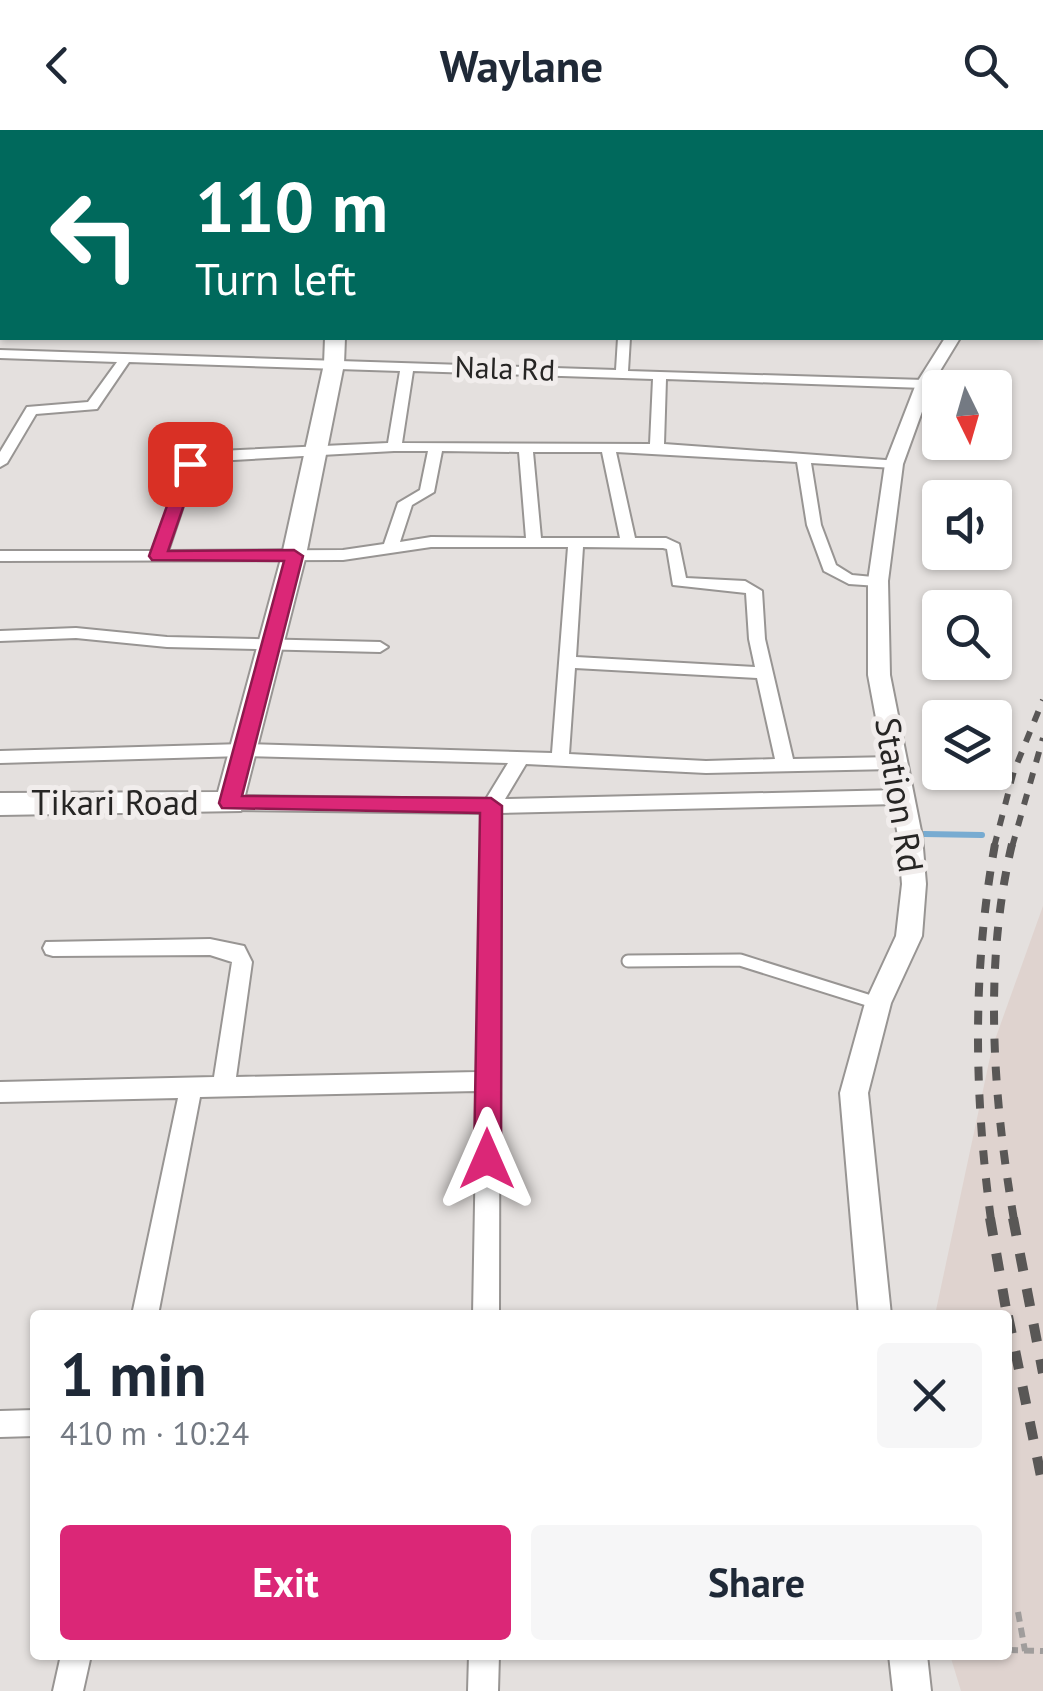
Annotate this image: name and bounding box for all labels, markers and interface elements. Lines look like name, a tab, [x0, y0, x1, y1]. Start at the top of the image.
text: Waylane	[440, 36, 603, 94]
icon: back	[30, 38, 85, 93]
icon: search	[958, 38, 1013, 93]
text: 110 m	[195, 161, 388, 251]
icon: left	[30, 170, 160, 300]
text: Turn left	[195, 249, 356, 307]
street label: Nala Rd	[454, 346, 556, 389]
north arrow	[922, 370, 1012, 460]
map controls	[922, 370, 1012, 790]
pin	[148, 422, 233, 507]
icon: arrive	[163, 437, 218, 492]
button: sound	[922, 480, 1012, 570]
button: search	[922, 590, 1012, 680]
button: layers	[922, 700, 1012, 790]
street label: Station Rd	[865, 714, 935, 875]
street label: Tikari Road	[31, 779, 199, 825]
position arrow	[435, 1107, 539, 1211]
text: 1 min	[60, 1335, 206, 1413]
button: close	[877, 1343, 982, 1448]
text: 410 m · 10:24	[60, 1412, 249, 1454]
button: Exit	[60, 1525, 511, 1640]
button: Share	[531, 1525, 982, 1640]

